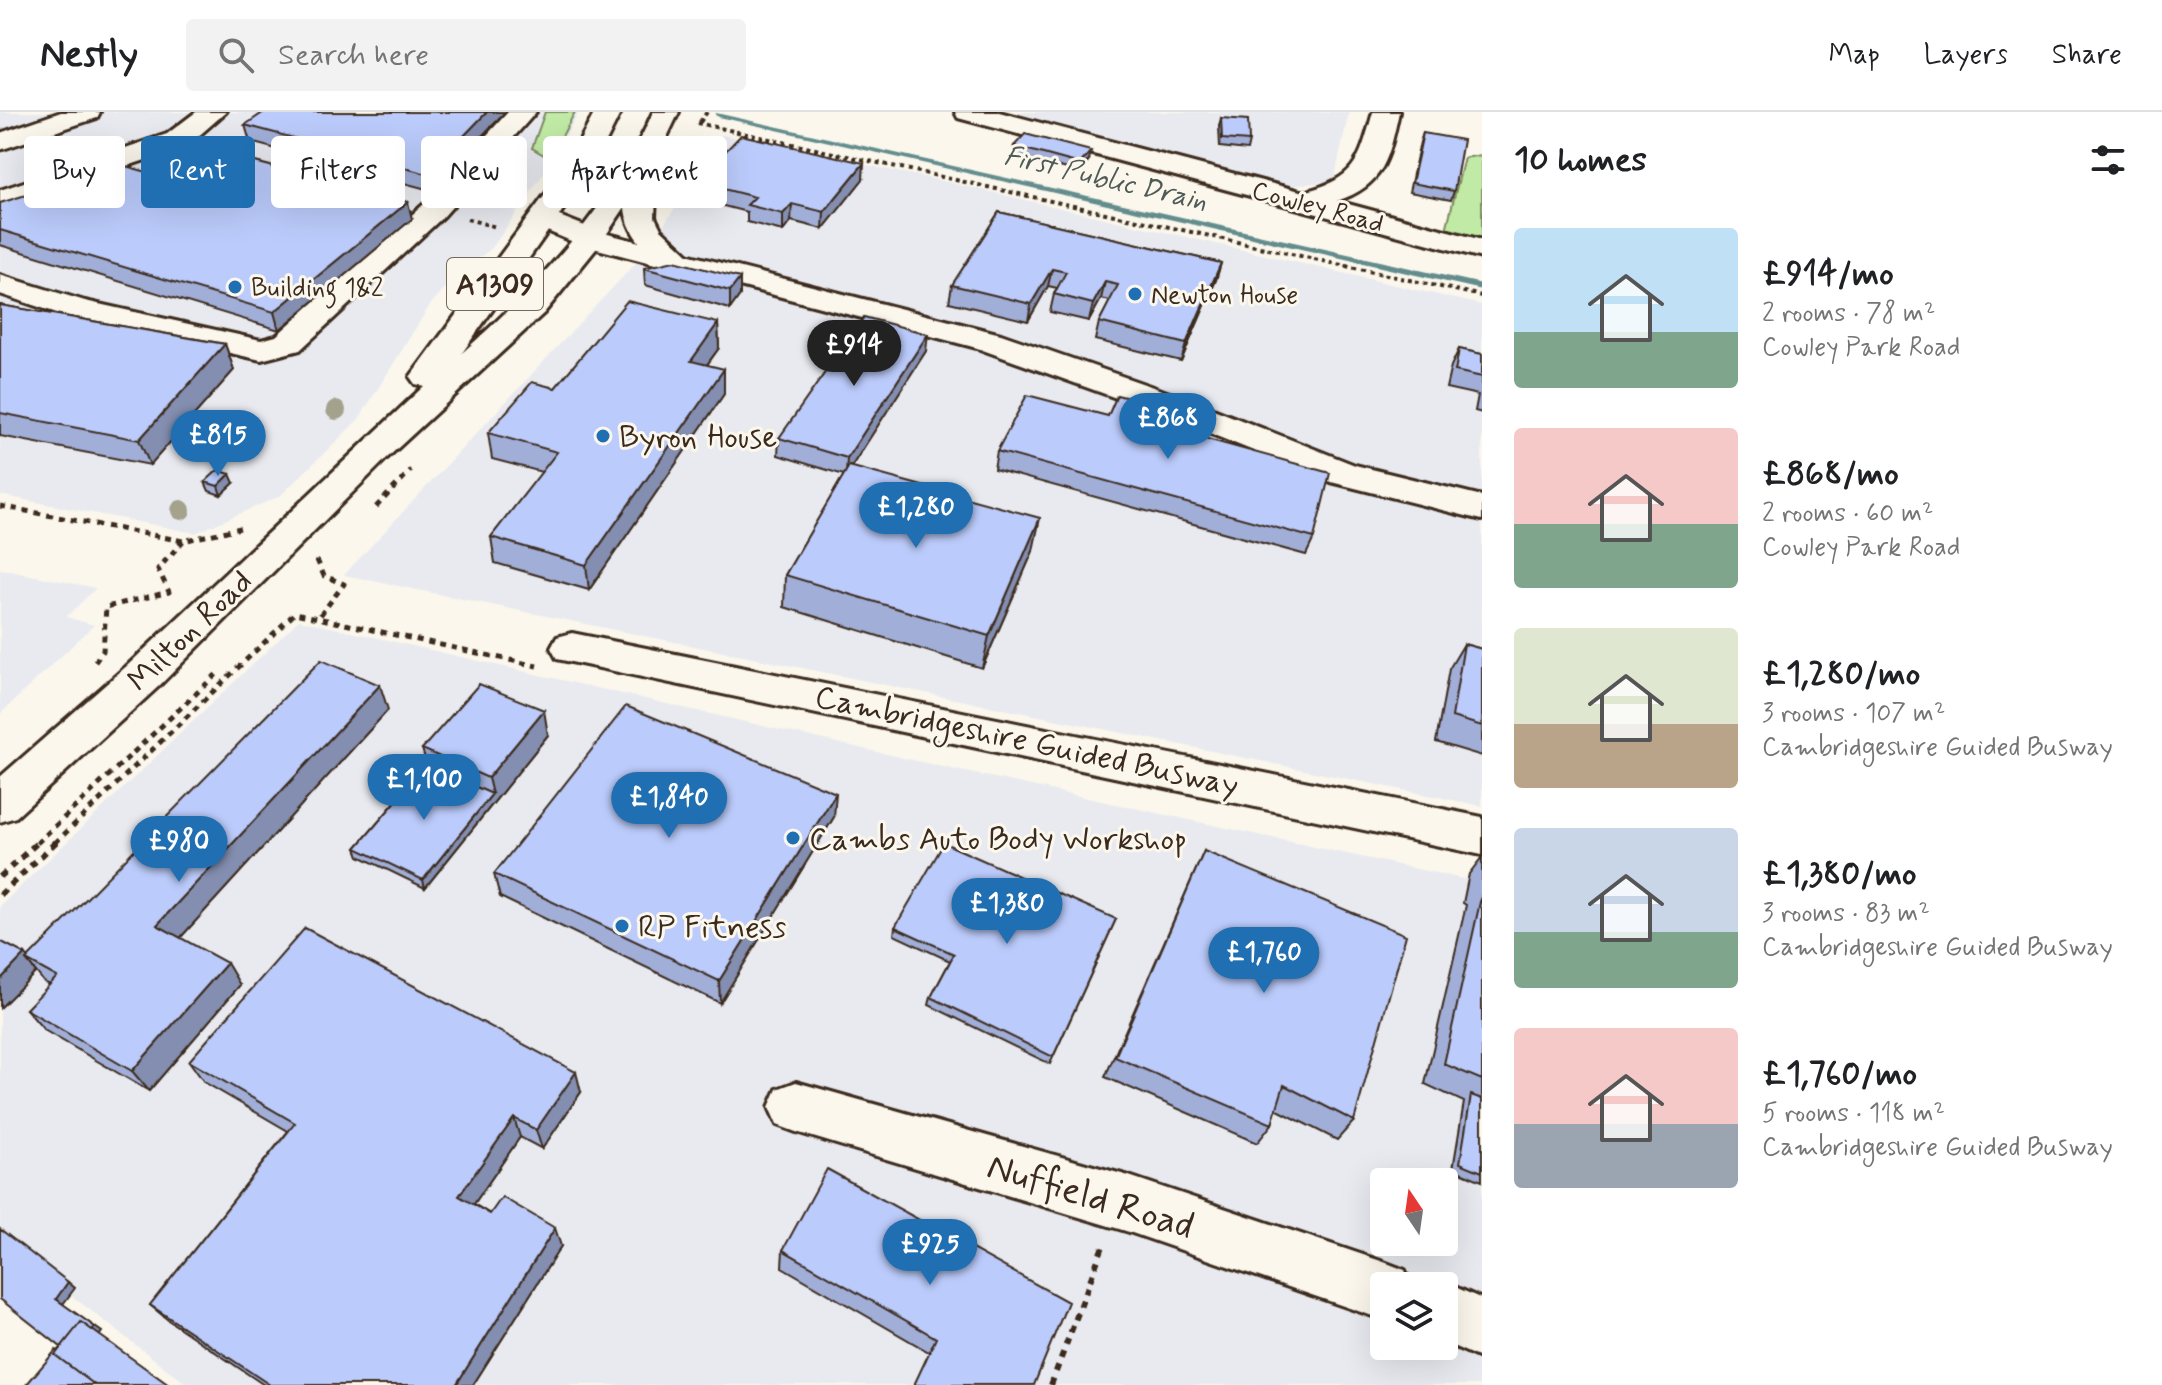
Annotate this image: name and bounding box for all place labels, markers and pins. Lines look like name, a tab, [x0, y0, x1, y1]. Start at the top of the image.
place label: Building 1&2	[251, 272, 384, 309]
marker: Building 1&2	[226, 278, 244, 296]
place label: Newton House	[1151, 279, 1298, 313]
marker: Newton House	[1126, 285, 1144, 303]
pin: £914	[807, 320, 901, 388]
pin: £868	[1121, 393, 1215, 461]
pin: £815	[171, 410, 265, 478]
place label: Byron House	[619, 417, 777, 459]
marker: Byron House	[594, 427, 612, 445]
pin: £1,280	[851, 482, 981, 550]
pin: £1,100	[359, 754, 489, 822]
pin: £1,840	[604, 772, 734, 840]
pin: £980	[132, 816, 226, 884]
place label: Cambs Auto Body Workshop	[809, 819, 1187, 861]
marker: Cambs Auto Body Workshop	[784, 829, 802, 847]
pin: £1,380	[942, 878, 1072, 946]
place label: RP Fitness	[638, 907, 786, 949]
marker: RP Fitness	[613, 917, 631, 935]
pin: £1,760	[1199, 927, 1329, 995]
pin: £925	[883, 1219, 977, 1287]

